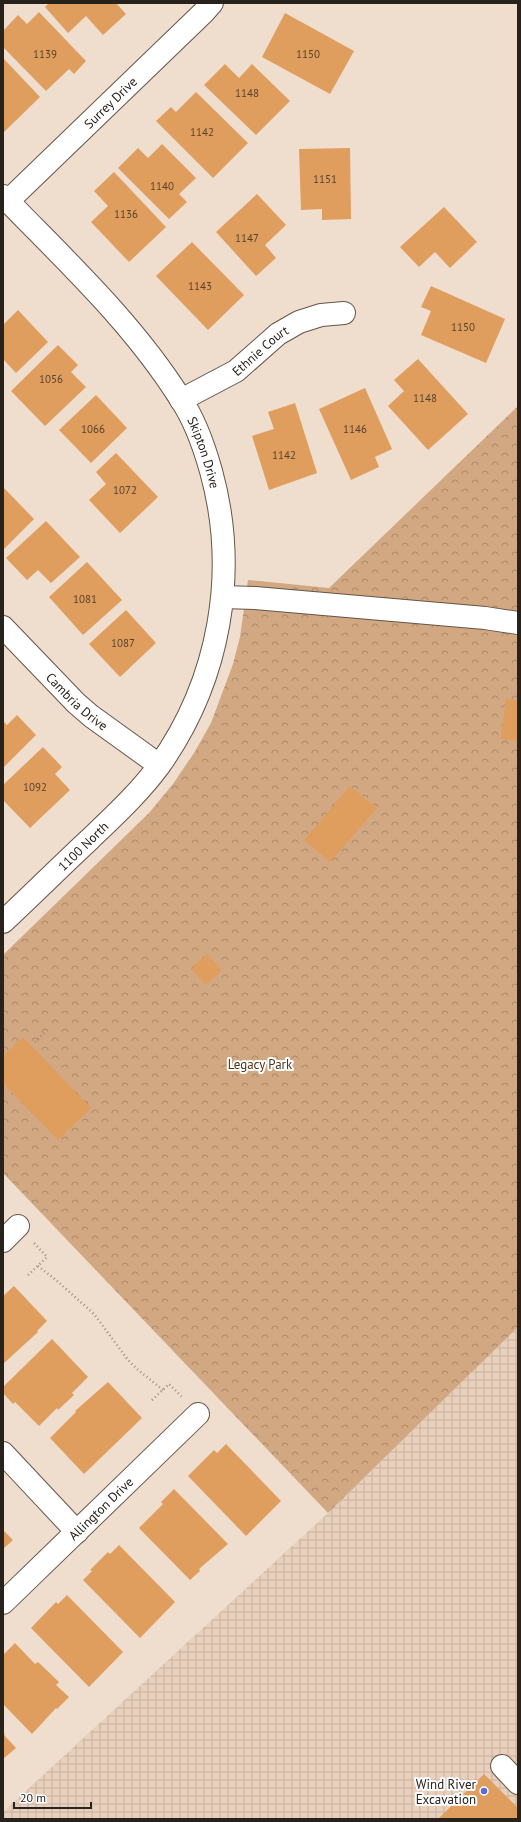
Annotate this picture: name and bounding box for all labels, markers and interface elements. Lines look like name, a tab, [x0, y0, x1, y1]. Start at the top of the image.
house number: 1139	[33, 47, 57, 61]
house number: 1150	[296, 47, 320, 61]
street label: Surrey Drive	[80, 73, 141, 132]
house number: 1148	[235, 86, 259, 100]
house number: 1142	[190, 125, 214, 139]
house number: 1151	[313, 172, 337, 186]
house number: 1140	[150, 179, 174, 193]
house number: 1136	[114, 207, 138, 221]
house number: 1147	[235, 231, 259, 245]
house number: 1143	[188, 279, 212, 293]
house number: 1150	[451, 320, 475, 334]
street label: Ethnie Court	[229, 322, 292, 380]
house number: 1056	[39, 372, 63, 386]
house number: 1148	[413, 391, 437, 405]
street label: Skipton Drive	[183, 414, 223, 490]
house number: 1066	[81, 422, 105, 436]
house number: 1146	[343, 422, 367, 436]
house number: 1142	[272, 448, 296, 462]
house number: 1072	[113, 483, 137, 497]
house number: 1081	[73, 592, 97, 606]
house number: 1087	[111, 636, 135, 650]
street label: Cambria Drive	[42, 669, 111, 734]
house number: 1092	[23, 780, 47, 794]
street label: 1100 North	[54, 818, 112, 875]
park label: Legacy Park	[228, 1056, 293, 1073]
street label: Allington Drive	[65, 1473, 137, 1544]
place label: Wind River Excavation	[416, 1776, 477, 1808]
scale bar	[14, 1784, 91, 1810]
marker: Wind River Excavation	[479, 1786, 489, 1796]
text: 20 m	[20, 1790, 46, 1805]

